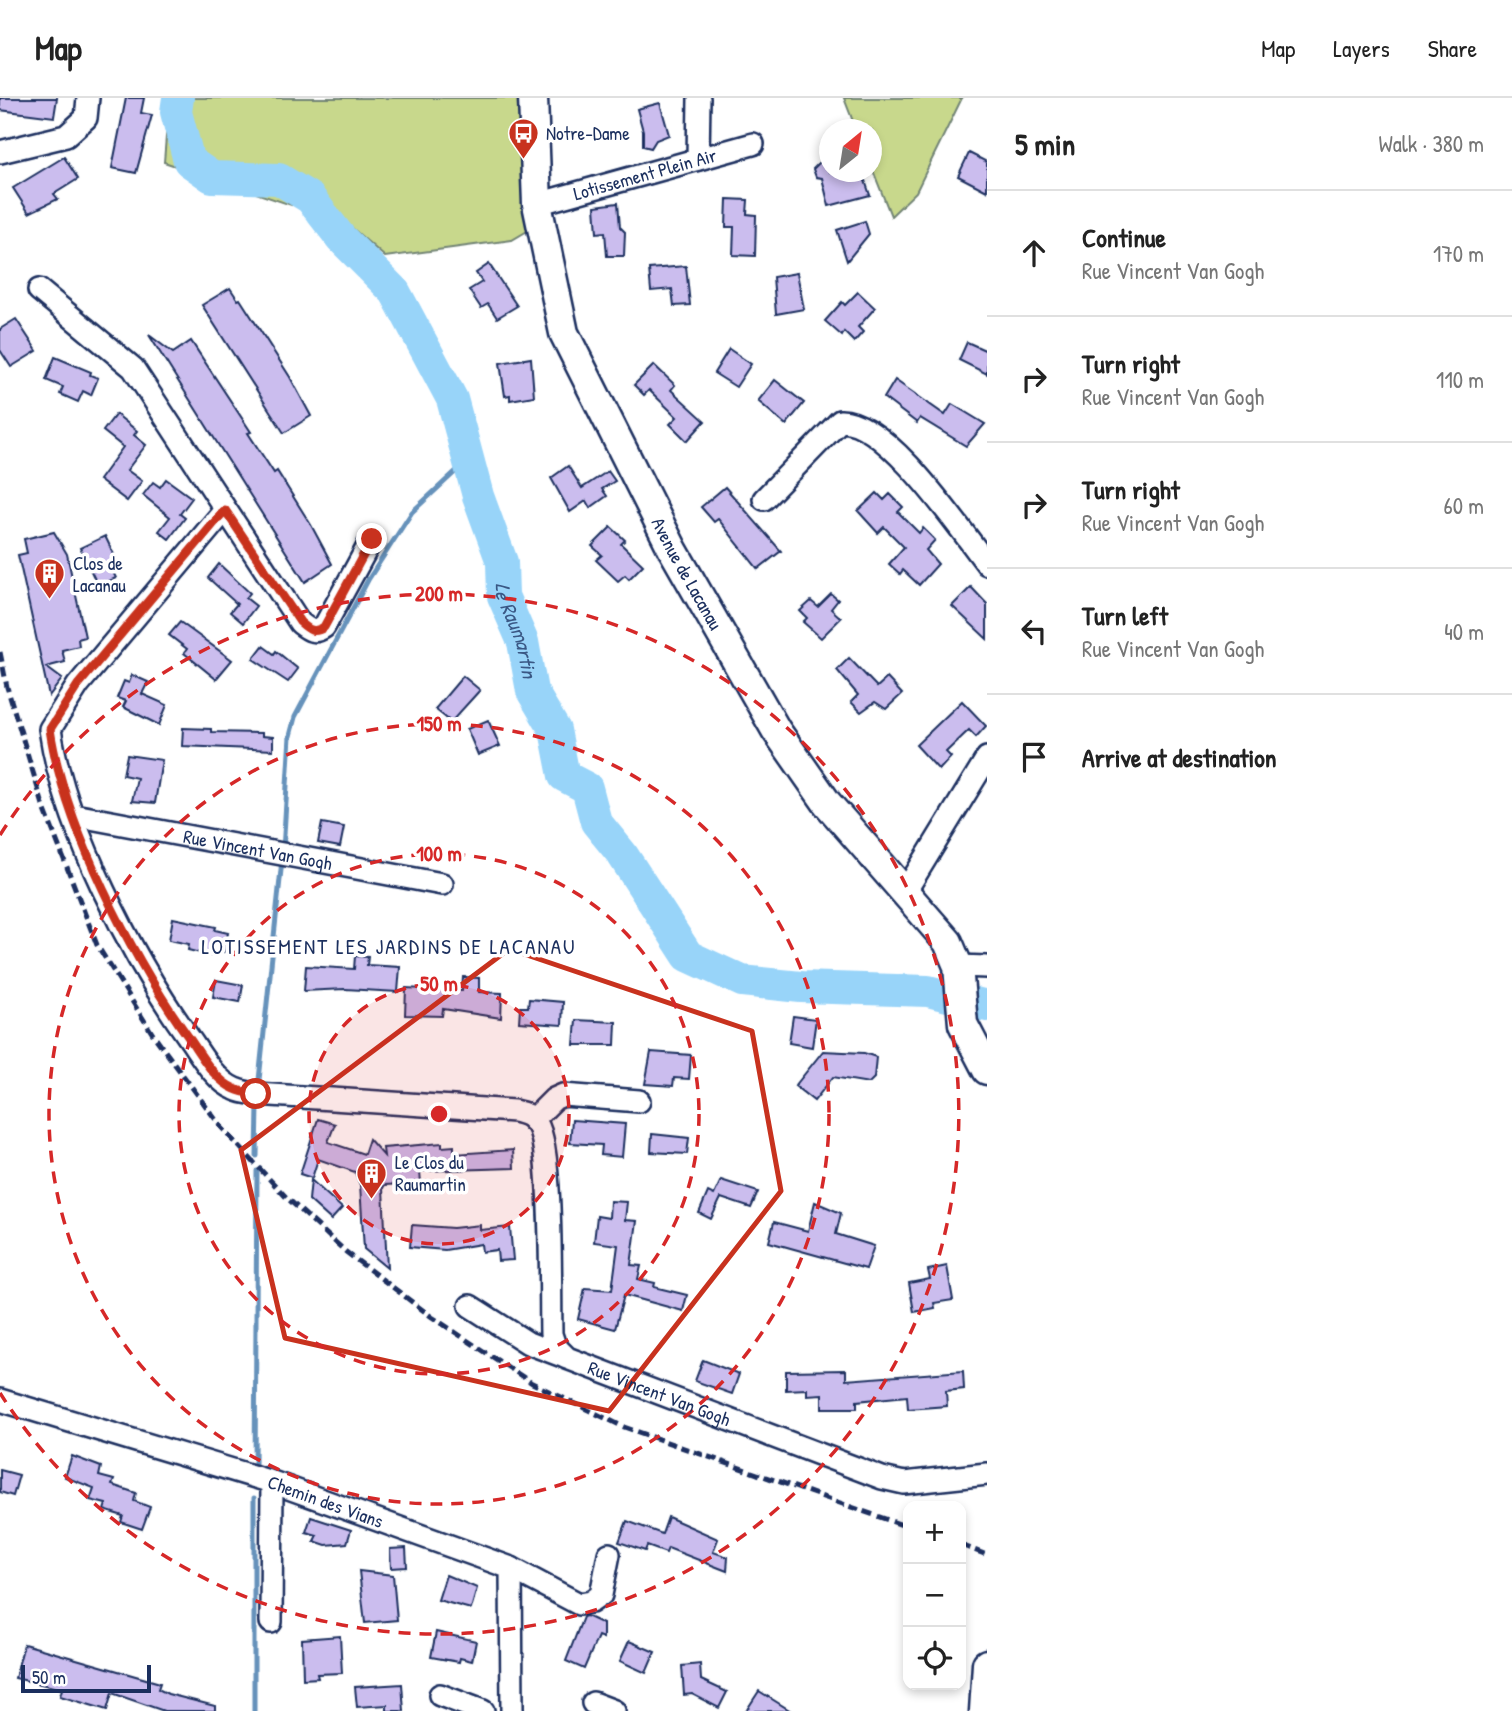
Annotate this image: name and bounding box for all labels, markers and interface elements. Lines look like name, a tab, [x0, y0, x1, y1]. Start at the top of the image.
text: Map	[35, 26, 82, 70]
text: Map	[1261, 32, 1295, 64]
text: Layers	[1333, 32, 1390, 64]
text: Share	[1428, 32, 1477, 64]
bus stop icon: Notre-Dame	[506, 116, 540, 160]
north arrow	[819, 119, 882, 182]
place label: Notre-Dame	[546, 120, 630, 146]
text: 5 min	[1015, 124, 1075, 164]
text: Walk · 380 m	[1378, 128, 1484, 159]
street label: Lotissement Plein Air	[570, 142, 720, 206]
text: Continue	[1082, 220, 1166, 255]
icon: ahead	[1015, 234, 1053, 272]
text: 170 m	[1433, 238, 1484, 269]
text: Rue Vincent Van Gogh	[1082, 255, 1264, 286]
text: Turn right	[1082, 346, 1180, 381]
icon: right	[1015, 360, 1053, 398]
text: 110 m	[1436, 364, 1484, 395]
text: Rue Vincent Van Gogh	[1082, 381, 1264, 412]
text: Turn right	[1082, 472, 1180, 507]
icon: right	[1015, 486, 1053, 524]
text: 60 m	[1444, 490, 1484, 521]
text: Rue Vincent Van Gogh	[1082, 507, 1264, 538]
street label: Avenue de Lacanau	[646, 513, 729, 635]
route end	[356, 523, 387, 554]
place label: Clos de Lacanau	[73, 550, 126, 598]
building icon: Clos de Lacanau	[33, 557, 67, 601]
text: 200 m	[415, 579, 463, 608]
water label: Le Raumartin	[489, 583, 545, 682]
text: Turn left	[1082, 598, 1168, 633]
icon: left	[1015, 612, 1053, 650]
text: 40 m	[1444, 616, 1484, 647]
text: Rue Vincent Van Gogh	[1082, 633, 1264, 664]
text: 150 m	[416, 709, 462, 738]
icon: arrive	[1015, 738, 1053, 776]
text: Arrive at destination	[1082, 740, 1277, 775]
street label: Rue Vincent Van Gogh	[181, 823, 334, 876]
text: 100 m	[416, 839, 462, 868]
district label: LOTISSEMENT LES JARDINS DE LACANAU	[202, 932, 576, 961]
text: 50 m	[420, 969, 458, 998]
route start	[240, 1078, 271, 1109]
centre of rings	[427, 1102, 451, 1126]
place label: Le Clos du Raumartin	[395, 1149, 466, 1197]
building icon: Le Clos du Raumartin	[355, 1156, 389, 1200]
street label: Rue Vincent Van Gogh	[584, 1354, 734, 1432]
street label: Chemin des Vians	[264, 1469, 387, 1534]
map controls	[903, 1501, 966, 1690]
button: +	[903, 1501, 966, 1564]
button: −	[903, 1564, 966, 1627]
button: locate	[903, 1627, 966, 1690]
scale bar	[21, 1662, 150, 1694]
text: 50 m	[32, 1664, 66, 1690]

